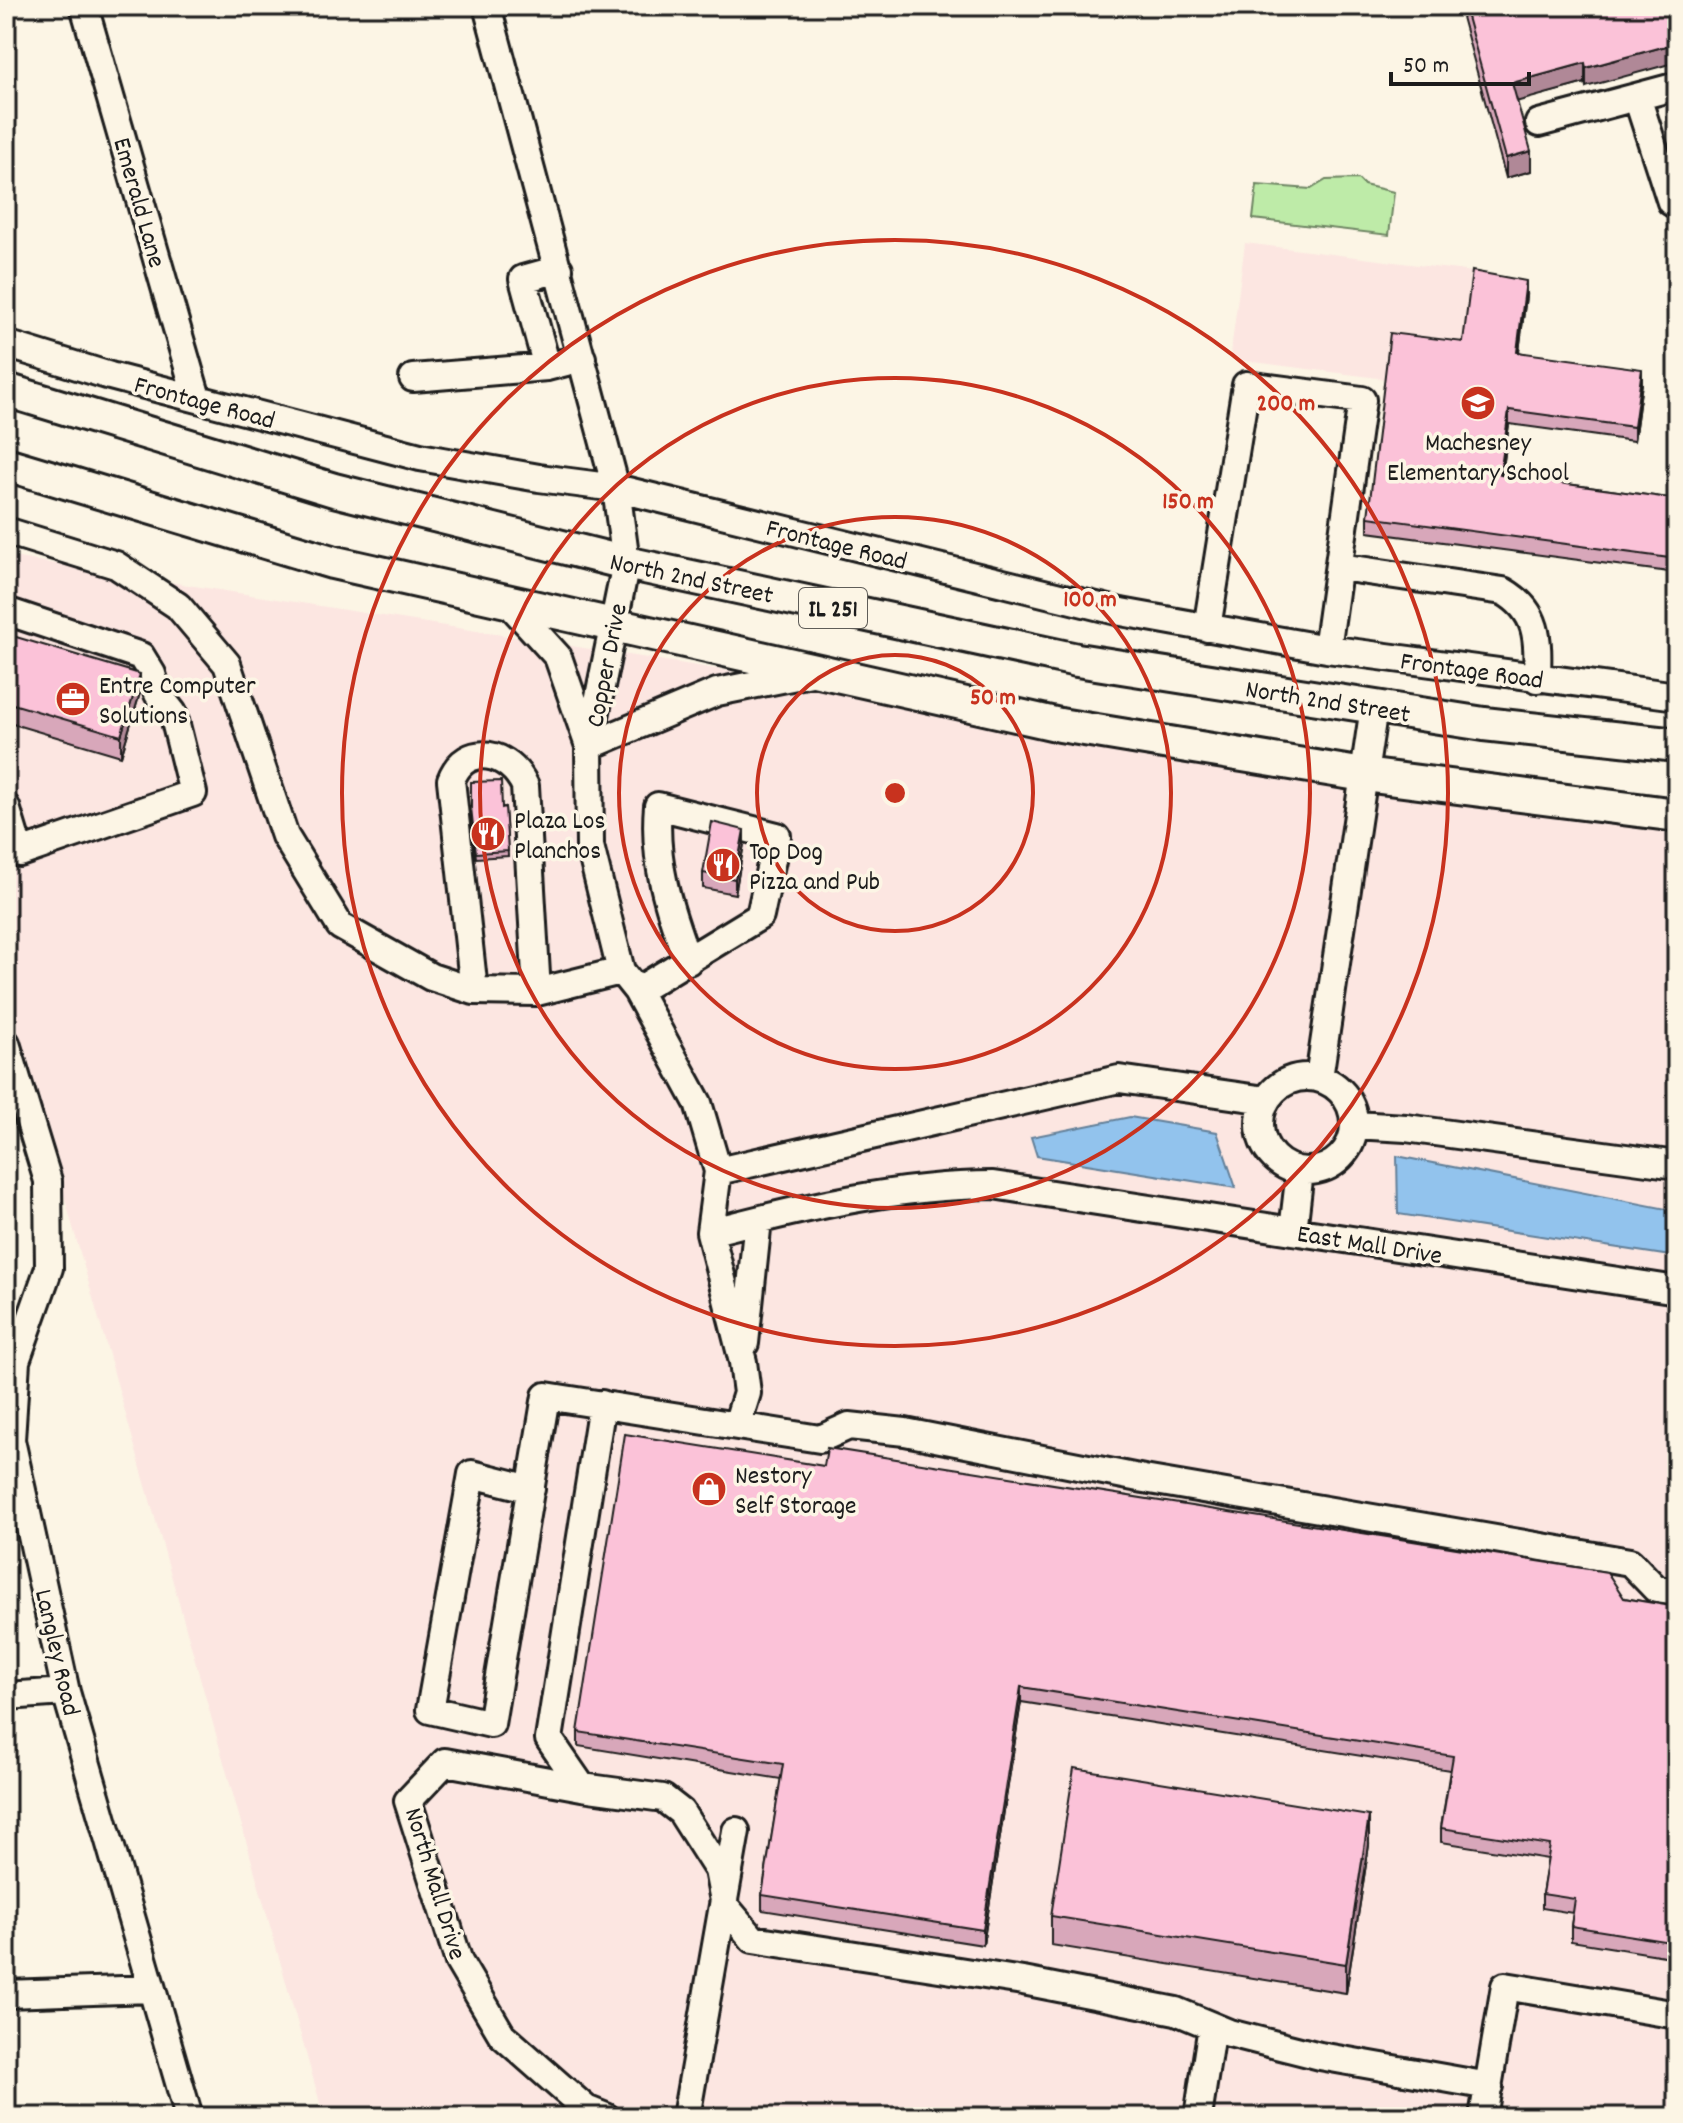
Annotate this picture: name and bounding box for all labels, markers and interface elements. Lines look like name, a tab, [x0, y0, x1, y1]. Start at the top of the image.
scale bar	[1391, 36, 1529, 86]
text: 50 m	[1403, 50, 1449, 84]
street label: Emerald Lane	[101, 134, 174, 272]
street label: Frontage Road	[130, 368, 278, 441]
school or university icon: Machesney Elementary School	[1459, 384, 1497, 422]
text: 200 m	[1257, 388, 1315, 422]
place label: Machesney Elementary School	[1387, 426, 1569, 493]
text: 150 m	[1162, 486, 1214, 520]
street label: Frontage Road	[762, 511, 910, 582]
street label: North 2nd Street	[606, 545, 777, 616]
text: 100 m	[1063, 584, 1117, 618]
road number: IL 251	[799, 588, 867, 628]
street label: Copper Drive	[578, 601, 639, 731]
street label: Frontage Road	[1398, 644, 1545, 701]
place label: Entre Computer Solutions	[99, 669, 256, 736]
street label: North 2nd Street	[1242, 672, 1413, 735]
office icon: Entre Computer Solutions	[54, 680, 92, 718]
text: 50 m	[970, 682, 1016, 716]
centre of rings	[881, 779, 909, 807]
place label: Plaza Los Planchos	[514, 804, 605, 871]
restaurant icon: Plaza Los Planchos	[469, 815, 507, 853]
place label: Top Dog Pizza and Pub	[749, 835, 880, 902]
restaurant icon: Top Dog Pizza and Pub	[704, 846, 742, 884]
street label: East Mall Drive	[1294, 1217, 1445, 1276]
place label: Nestory Self Storage	[735, 1459, 857, 1526]
shop icon: Nestory Self Storage	[690, 1470, 728, 1508]
street label: Langley Road	[23, 1586, 88, 1720]
street label: North Mall Drive	[393, 1803, 474, 1965]

